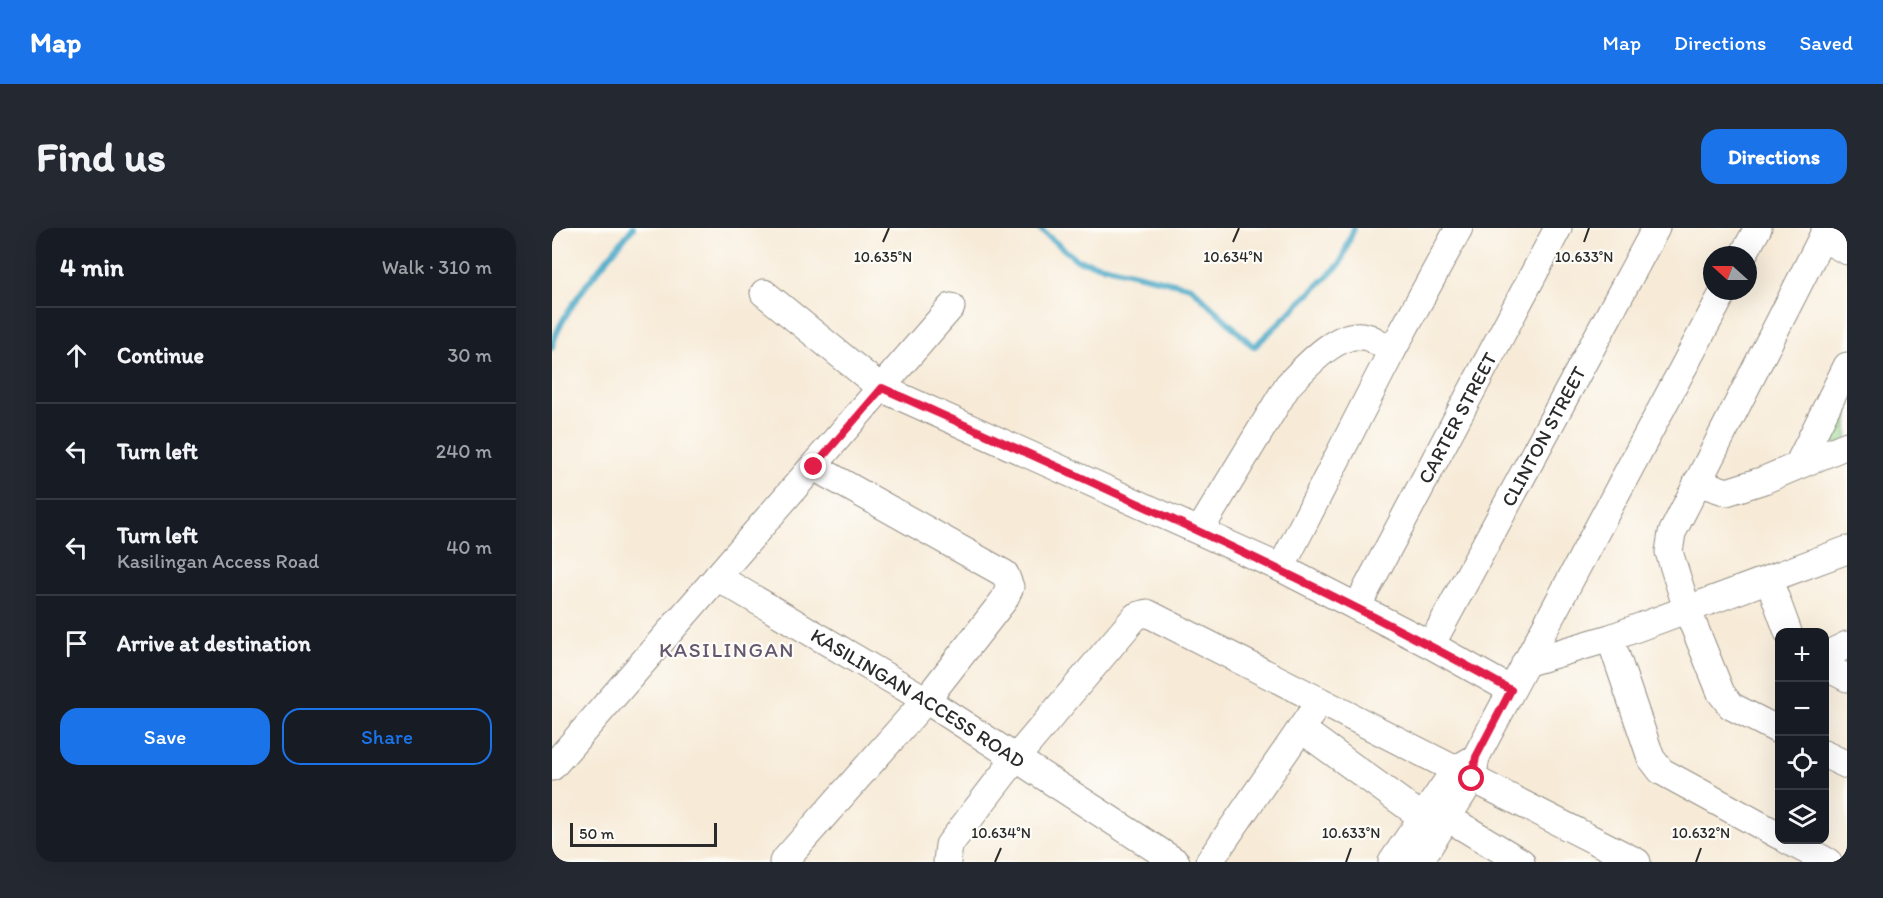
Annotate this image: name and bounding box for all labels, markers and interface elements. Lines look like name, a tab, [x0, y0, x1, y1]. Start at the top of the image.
text: Map	[30, 25, 81, 59]
text: Map	[1603, 30, 1641, 55]
text: Directions	[1674, 30, 1766, 55]
text: Saved	[1799, 30, 1853, 55]
button: Directions	[1701, 129, 1847, 184]
text: Find us	[36, 131, 166, 182]
north arrow	[1703, 246, 1757, 300]
text: 10.635°N	[854, 248, 912, 266]
text: 10.634°N	[1203, 248, 1263, 266]
text: 10.633°N	[1555, 248, 1613, 266]
text: 4 min	[60, 251, 124, 283]
text: Walk · 310 m	[382, 255, 492, 279]
icon: ahead	[60, 339, 93, 372]
text: Continue	[117, 342, 204, 369]
text: 30 m	[447, 343, 492, 367]
street label: CARTER STREET	[1413, 348, 1502, 488]
street label: CLINTON STREET	[1496, 362, 1591, 511]
icon: left	[60, 435, 93, 468]
text: Turn left	[117, 438, 198, 465]
text: 240 m	[436, 439, 492, 463]
route end	[800, 453, 826, 479]
text: Turn left	[117, 522, 198, 549]
icon: left	[60, 531, 93, 564]
text: 40 m	[446, 535, 492, 559]
text: Kasilingan Access Road	[117, 549, 319, 573]
street label: KASILINGAN ACCESS ROAD	[807, 623, 1030, 773]
icon: arrive	[60, 627, 93, 660]
map controls	[1775, 628, 1829, 844]
button: +	[1775, 628, 1829, 682]
text: Arrive at destination	[117, 630, 311, 657]
district label: KASILINGAN	[659, 637, 795, 662]
button: −	[1775, 682, 1829, 736]
button: Save	[60, 708, 270, 765]
button: Share	[282, 708, 492, 765]
button: locate	[1775, 736, 1829, 790]
route start	[1458, 765, 1484, 791]
button: layers	[1775, 790, 1829, 844]
scale bar	[570, 820, 717, 848]
text: 50 m	[579, 824, 614, 843]
text: 10.634°N	[971, 824, 1031, 842]
text: 10.633°N	[1322, 824, 1380, 842]
text: 10.632°N	[1672, 824, 1730, 842]

